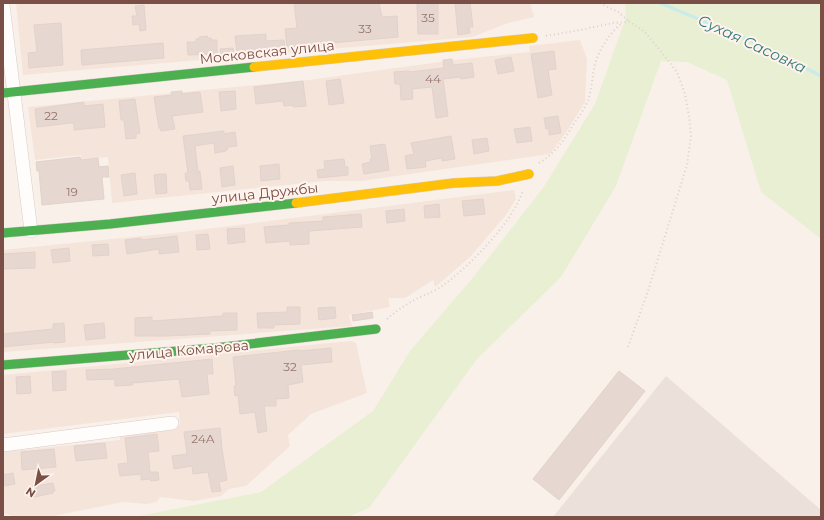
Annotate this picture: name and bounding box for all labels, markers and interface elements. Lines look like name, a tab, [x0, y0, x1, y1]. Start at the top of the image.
house number: 35	[421, 10, 435, 25]
water label: Сухая Сасовка	[695, 10, 809, 77]
house number: 33	[358, 21, 372, 36]
street label: Московская улица	[199, 36, 335, 68]
house number: 44	[425, 71, 441, 86]
house number: 22	[44, 108, 58, 123]
street label: улица Дружбы	[210, 178, 319, 208]
house number: 19	[66, 184, 78, 199]
street label: улица Комарова	[127, 336, 250, 364]
house number: 32	[283, 359, 297, 374]
house number: 24А	[191, 431, 215, 446]
north arrow	[16, 464, 56, 504]
text: N	[23, 484, 38, 501]

